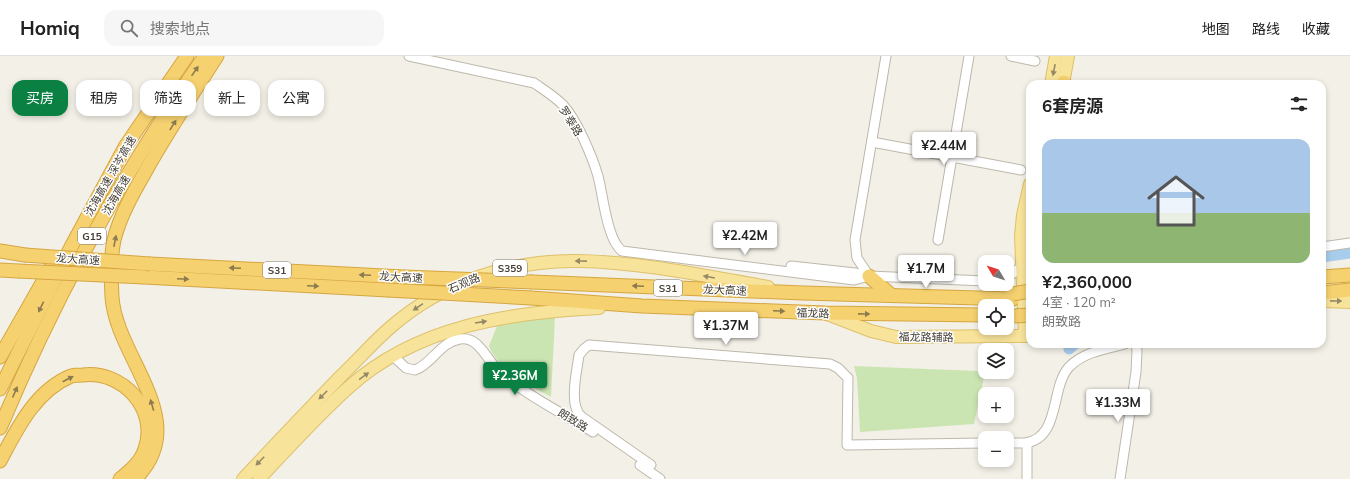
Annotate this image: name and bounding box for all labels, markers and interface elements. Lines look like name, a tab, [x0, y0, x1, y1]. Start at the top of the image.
search box	[104, 10, 384, 46]
text: Homiq	[20, 16, 80, 40]
icon: search	[118, 17, 140, 39]
text: 搜索地点	[150, 19, 210, 38]
text: 地图	[1202, 20, 1230, 38]
text: 路线	[1252, 20, 1280, 38]
text: 收藏	[1302, 20, 1330, 38]
one-way arrow	[1050, 64, 1056, 76]
one-way arrow	[191, 66, 199, 77]
chip: 买房	[12, 80, 68, 116]
chip: 租房	[76, 80, 132, 116]
chip: 筛选	[140, 80, 196, 116]
chip: 新上	[204, 80, 260, 116]
chip: 公寓	[268, 80, 324, 116]
icon: filters	[1288, 93, 1310, 115]
text: 6套房源	[1042, 95, 1103, 116]
street label: 罗泰路	[556, 103, 586, 139]
one-way arrow	[169, 119, 176, 131]
pin: ¥2.44M	[911, 132, 977, 166]
street label: 沈海高速 深岑高速	[82, 133, 138, 219]
text: ¥2.44M	[921, 137, 967, 153]
icon: home	[1140, 165, 1212, 237]
street label: 沈海高速	[99, 173, 133, 217]
pin: ¥2.42M	[712, 222, 778, 256]
text: ¥2.42M	[722, 227, 768, 243]
road number: G15	[78, 228, 106, 244]
one-way arrow	[112, 235, 118, 247]
street label: 龙大高速	[56, 250, 100, 268]
pin: ¥1.7M	[898, 255, 954, 289]
north arrow	[978, 255, 1014, 291]
map controls	[978, 255, 1014, 467]
one-way arrow	[574, 258, 587, 264]
road number: S359	[493, 260, 527, 276]
text: ¥1.7M	[907, 260, 945, 276]
road number: S31	[263, 262, 291, 278]
one-way arrow	[229, 265, 241, 272]
street label: 龙大高速	[379, 269, 423, 285]
street label: 石观路	[446, 270, 482, 296]
text: ¥2,360,000	[1042, 271, 1132, 292]
one-way arrow	[359, 272, 371, 279]
one-way arrow	[703, 274, 716, 280]
one-way arrow	[177, 275, 189, 282]
road number: S31	[654, 280, 682, 296]
street label: 龙大高速	[703, 282, 747, 298]
one-way arrow	[307, 283, 320, 289]
one-way arrow	[632, 283, 644, 290]
text: 4室 · 120 m²	[1042, 294, 1116, 310]
one-way arrow	[1330, 298, 1343, 304]
button: locate	[978, 299, 1014, 335]
one-way arrow	[38, 301, 44, 312]
one-way arrow	[413, 303, 423, 311]
street label: 福龙路	[796, 305, 830, 321]
one-way arrow	[773, 308, 785, 315]
one-way arrow	[858, 311, 871, 317]
pin: ¥1.37M	[693, 312, 759, 346]
text: 朗致路	[1042, 313, 1081, 329]
text: ¥1.37M	[703, 317, 749, 333]
one-way arrow	[475, 319, 487, 325]
street label: 福龙路辅路	[898, 330, 954, 344]
button: layers	[978, 343, 1014, 379]
pin: ¥2.36M	[482, 362, 548, 396]
text: ¥2.36M	[492, 367, 538, 383]
one-way arrow	[358, 372, 369, 380]
one-way arrow	[62, 376, 74, 382]
one-way arrow	[12, 386, 18, 398]
button: +	[978, 387, 1014, 423]
pin: ¥1.33M	[1085, 389, 1151, 423]
one-way arrow	[318, 390, 328, 400]
text: ¥1.33M	[1095, 394, 1141, 410]
one-way arrow	[149, 399, 155, 411]
street label: 朗致路	[555, 405, 591, 435]
button: −	[978, 431, 1014, 467]
one-way arrow	[255, 456, 265, 466]

